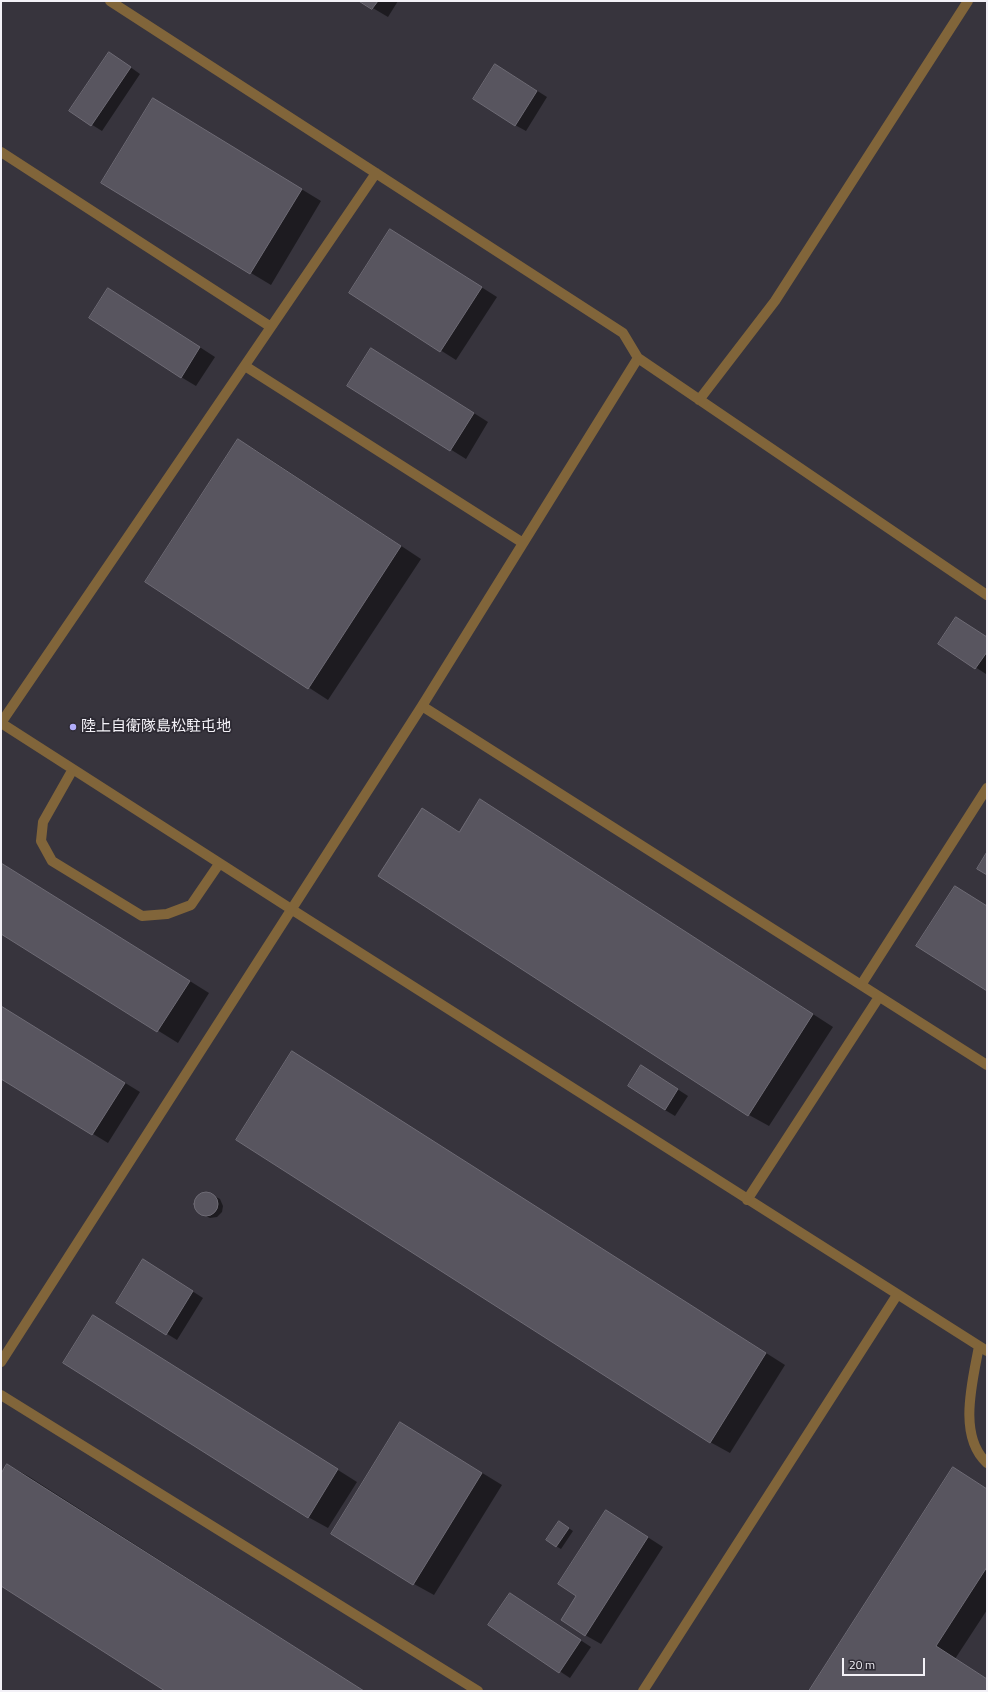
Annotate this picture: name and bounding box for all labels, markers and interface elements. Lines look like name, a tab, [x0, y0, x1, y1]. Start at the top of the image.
place label: 陸上自衛隊島松駐屯地	[81, 718, 231, 736]
marker: 陸上自衛隊島松駐屯地	[68, 722, 78, 732]
scale bar	[844, 1650, 927, 1676]
text: 20 m	[849, 1655, 875, 1674]

